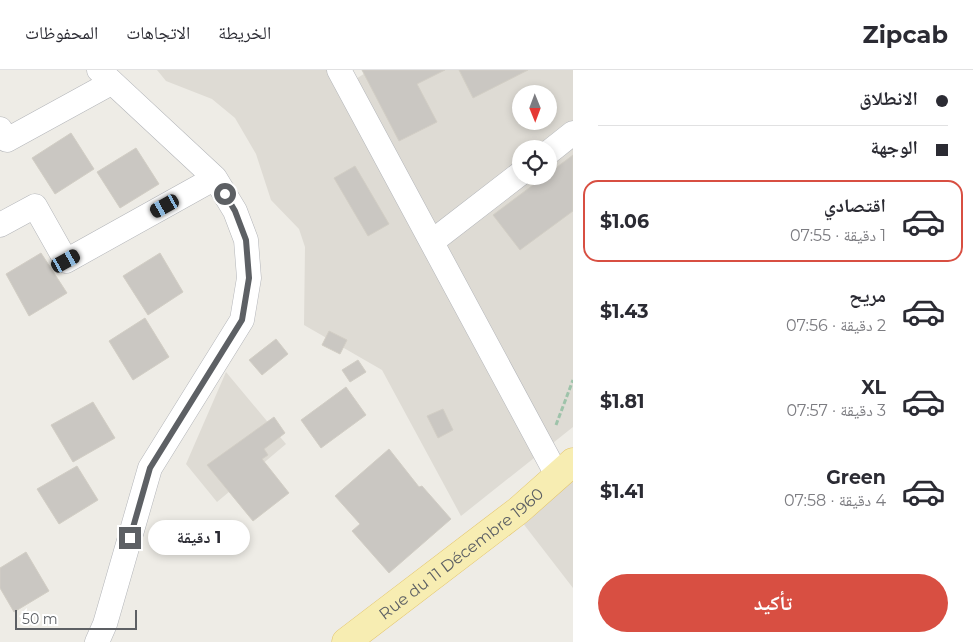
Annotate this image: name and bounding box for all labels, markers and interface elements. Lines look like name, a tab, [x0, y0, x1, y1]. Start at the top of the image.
text: Zipcab	[863, 20, 948, 49]
text: المحفوظات	[25, 22, 98, 44]
text: الاتجاهات	[126, 22, 190, 44]
text: الخريطة	[218, 22, 271, 44]
north arrow	[512, 85, 558, 130]
map controls	[512, 85, 557, 185]
text: الانطلاق	[859, 87, 918, 110]
text: الوجهة	[870, 136, 918, 159]
button: locate	[512, 140, 557, 185]
route start	[214, 183, 236, 205]
car	[148, 192, 181, 220]
text: اقتصادي	[824, 194, 886, 217]
icon: car	[901, 199, 946, 244]
text: $1.06	[600, 210, 649, 233]
text: 1 دقيقة · 07:55	[790, 226, 886, 245]
car	[49, 247, 82, 275]
text: مريح	[849, 284, 886, 307]
icon: car	[901, 289, 946, 334]
text: $1.43	[600, 300, 649, 323]
text: 2 دقيقة · 07:56	[786, 316, 886, 335]
text: XL	[861, 376, 886, 399]
icon: car	[901, 379, 946, 424]
text: $1.81	[600, 390, 645, 413]
text: 3 دقيقة · 07:57	[787, 401, 886, 420]
text: Green	[826, 466, 886, 489]
icon: car	[901, 469, 946, 514]
text: $1.41	[600, 480, 644, 503]
street label: Rue du 11 Décembre 1960	[375, 484, 547, 623]
text: 4 دقيقة · 07:58	[784, 491, 886, 510]
callout: 1 دقيقة	[148, 520, 250, 556]
route end	[119, 527, 141, 549]
text: 1 دقيقة	[177, 528, 221, 547]
button: تأكيد	[598, 574, 948, 632]
scale bar	[15, 607, 138, 630]
text: 50 m	[22, 610, 58, 628]

